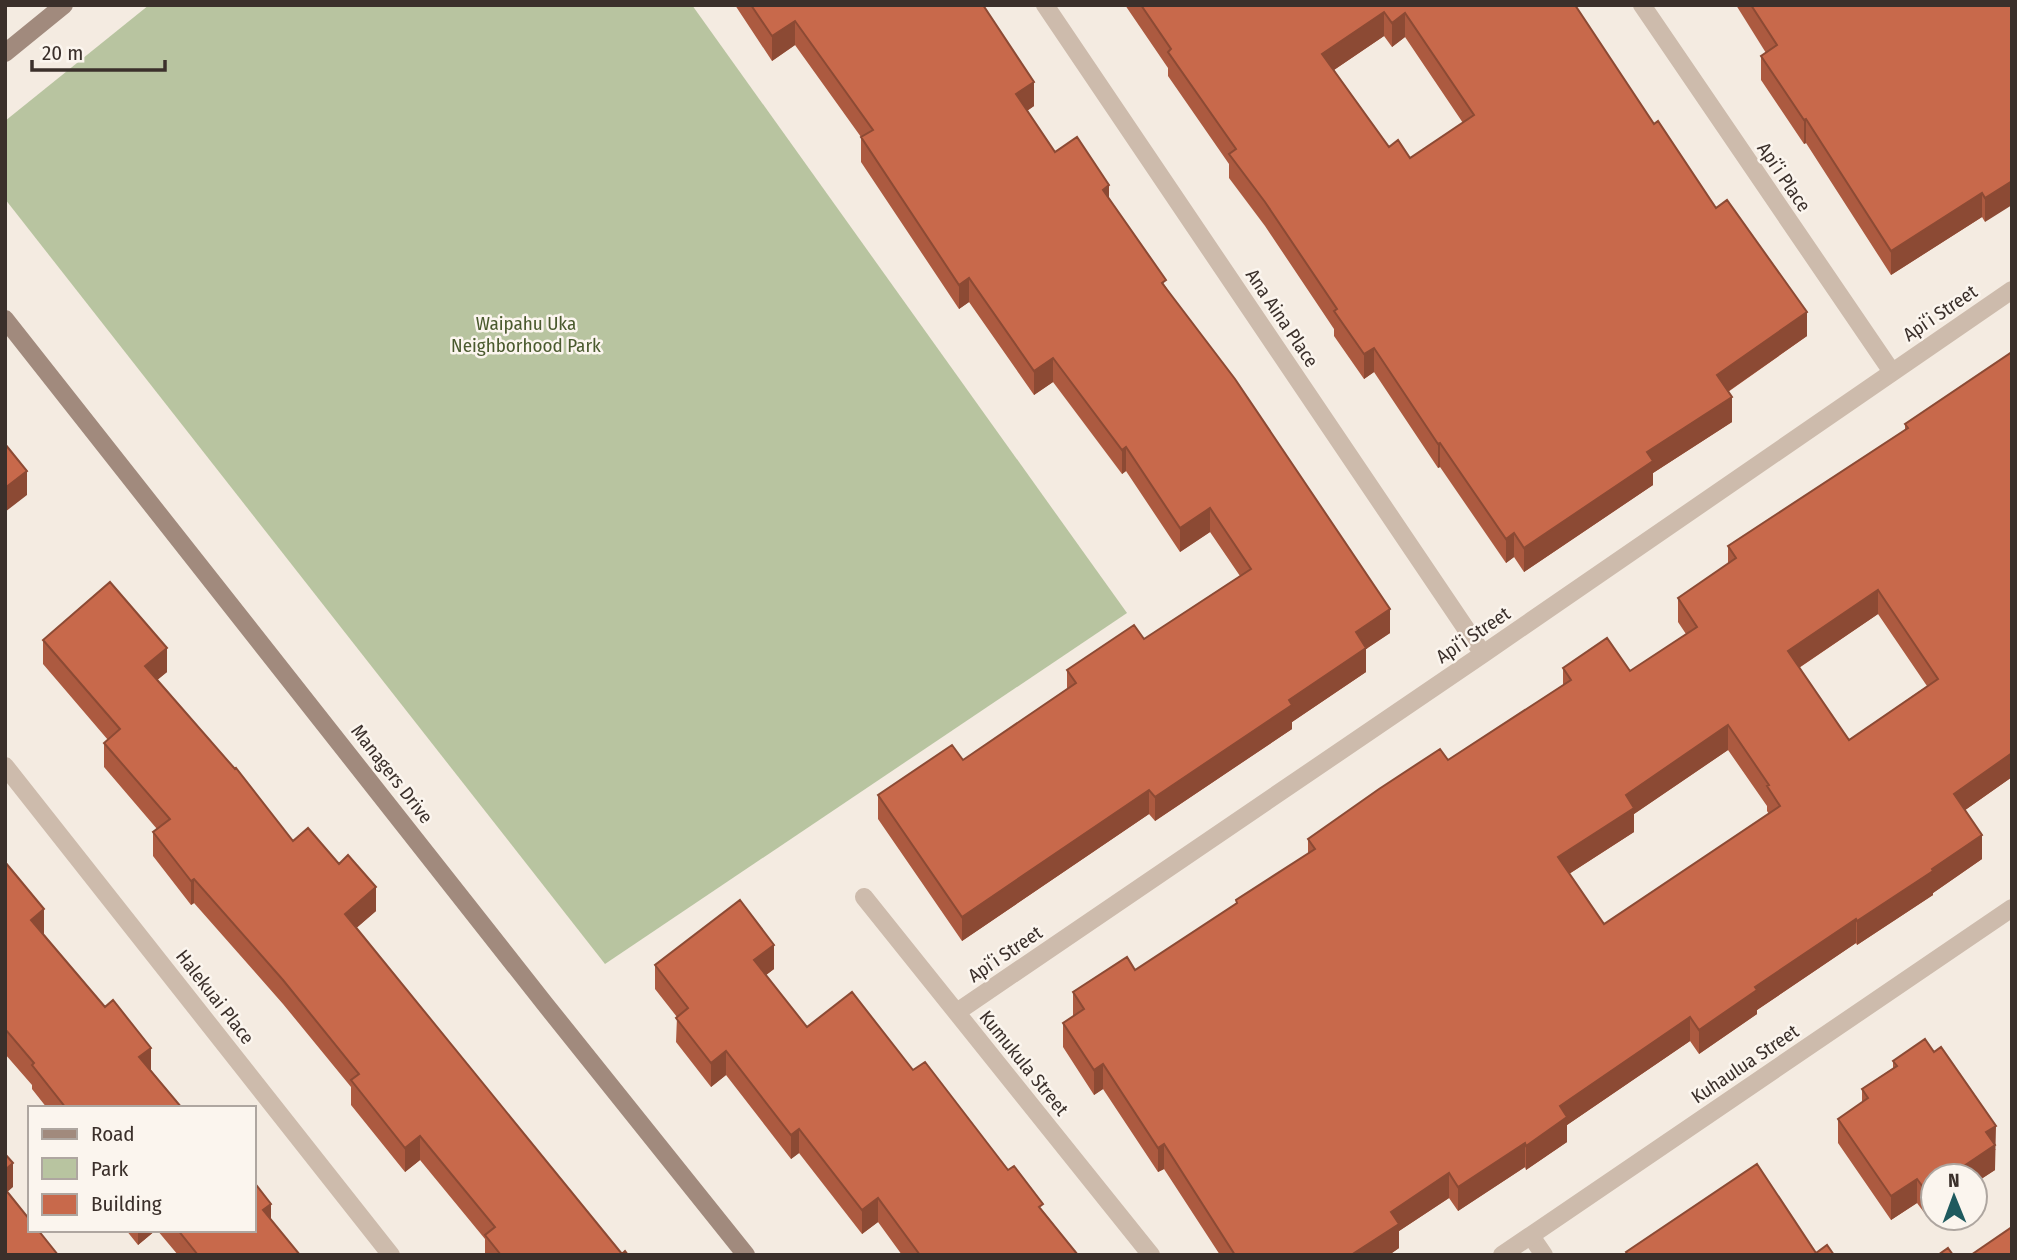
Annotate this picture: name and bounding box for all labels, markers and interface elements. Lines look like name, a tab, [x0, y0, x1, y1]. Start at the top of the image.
scale bar	[32, 28, 164, 72]
text: 20 m	[42, 40, 83, 66]
street label: Apiʻi Place	[1752, 138, 1816, 216]
street label: Ana Aina Place	[1241, 265, 1323, 371]
street label: Apiʻi Street	[1899, 279, 1982, 346]
park label: Waipahu Uka Neighborhood Park	[451, 312, 601, 357]
street label: Apiʻi Street	[1432, 601, 1515, 668]
street label: Managers Drive	[346, 720, 438, 828]
street label: Apiʻi Street	[964, 920, 1047, 987]
street label: Halekuai Place	[171, 945, 259, 1049]
street label: Kumukula Street	[975, 1006, 1074, 1121]
street label: Kuhaulua Street	[1687, 1019, 1804, 1108]
legend	[28, 1106, 256, 1232]
text: Road	[91, 1121, 135, 1147]
text: Park	[91, 1156, 129, 1182]
north arrow	[1919, 1162, 1989, 1232]
text: N	[1948, 1169, 1960, 1192]
text: Building	[91, 1191, 162, 1217]

